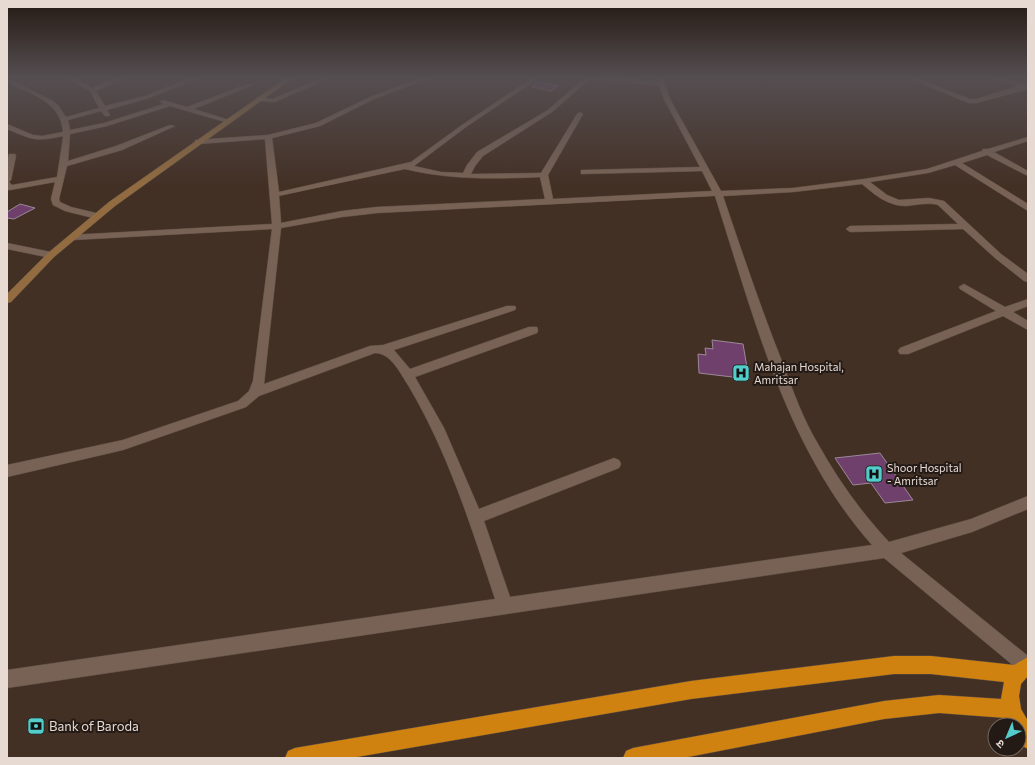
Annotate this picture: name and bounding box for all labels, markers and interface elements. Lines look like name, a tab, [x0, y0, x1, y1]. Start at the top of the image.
place label: Mahajan Hospital, Amritsar	[754, 360, 844, 386]
hospital icon: Mahajan Hospital, Amritsar	[731, 363, 751, 383]
place label: Shoor Hospital - Amritsar	[887, 461, 962, 487]
hospital icon: Shoor Hospital - Amritsar	[864, 464, 884, 484]
bank icon: Bank of Baroda	[26, 716, 46, 736]
north arrow	[987, 717, 1027, 757]
place label: Bank of Baroda	[49, 718, 139, 734]
text: उ	[992, 737, 1007, 751]

